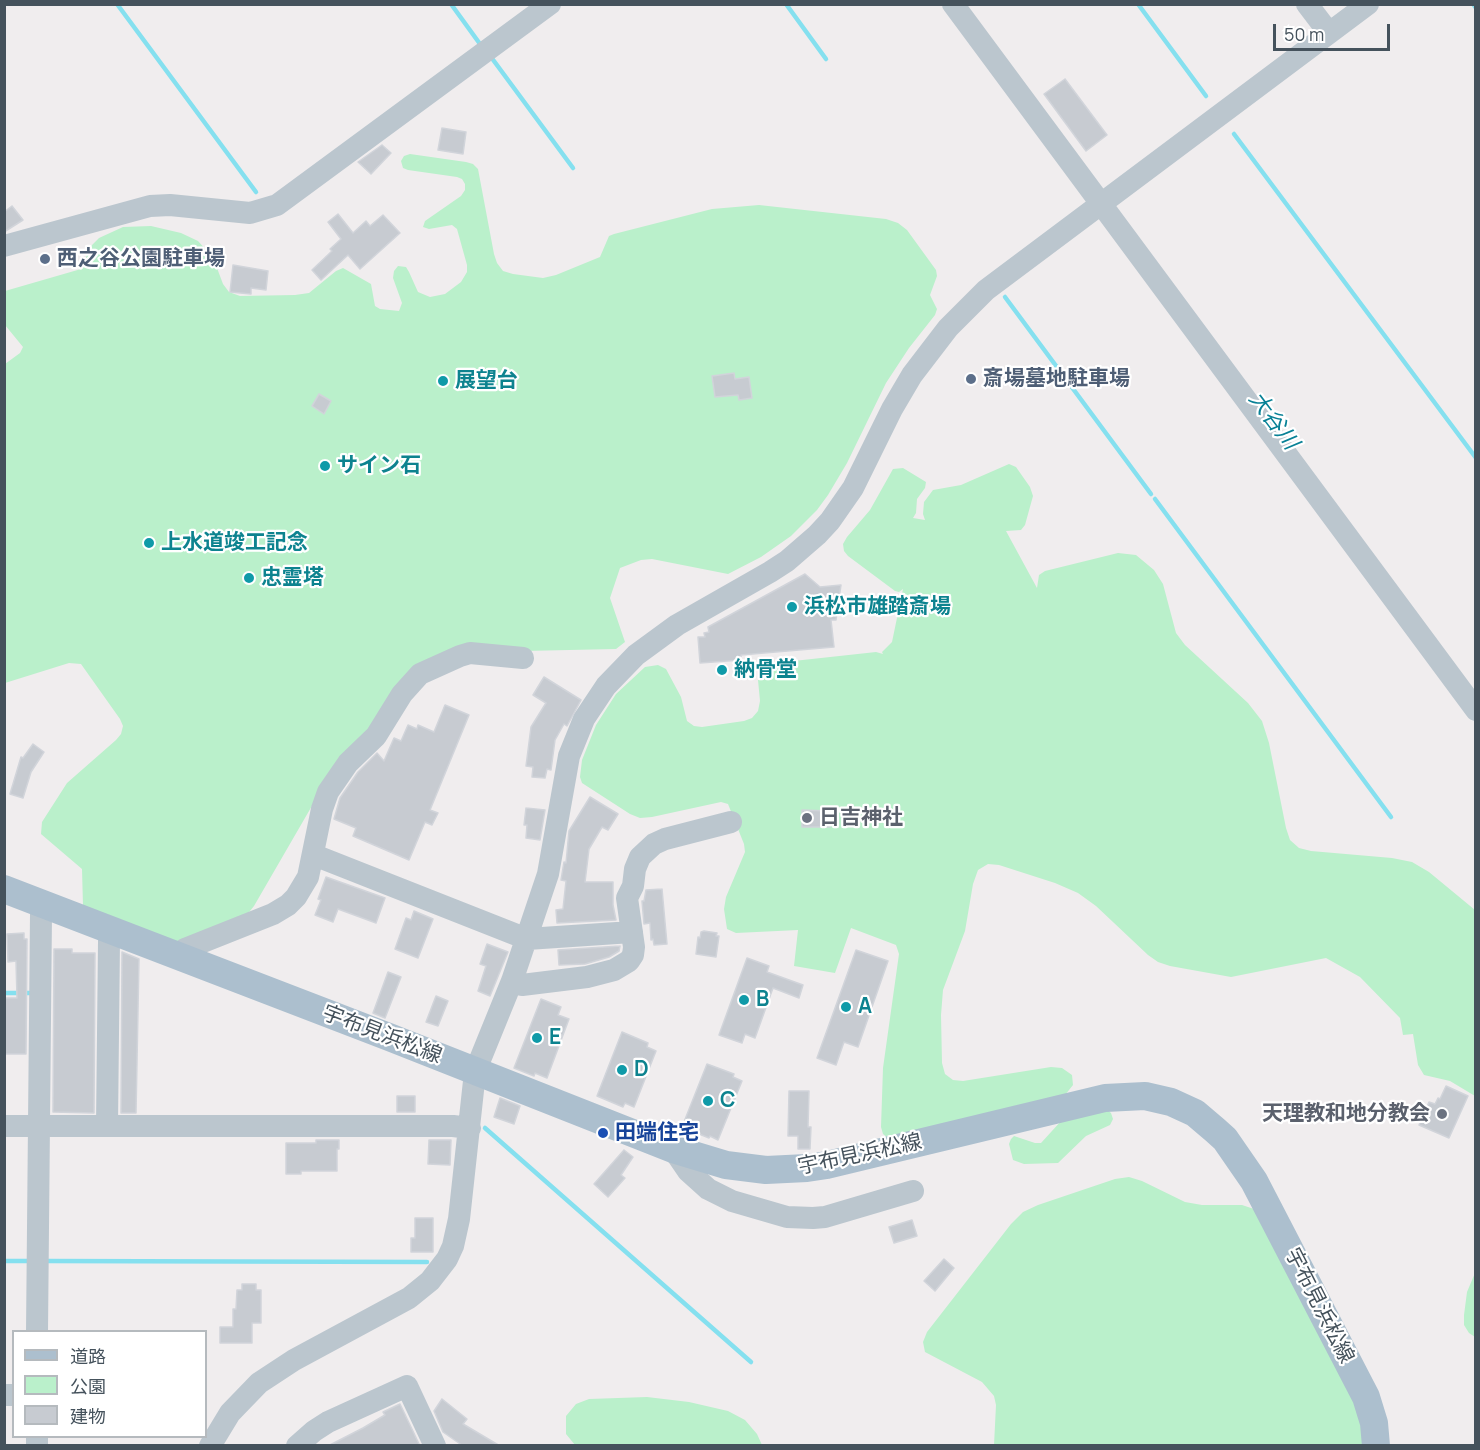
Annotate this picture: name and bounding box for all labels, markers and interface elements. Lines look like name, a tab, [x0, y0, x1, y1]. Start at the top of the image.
scale bar	[1276, 12, 1393, 50]
text: 50 m	[1284, 22, 1324, 46]
place label: 西之谷公園駐車場	[57, 246, 225, 272]
marker: 西之谷公園駐車場	[38, 252, 52, 266]
place label: 斎場墓地駐車場	[983, 366, 1130, 392]
place label: 展望台	[455, 368, 518, 394]
marker: 斎場墓地駐車場	[964, 372, 978, 386]
marker: 展望台	[436, 374, 450, 388]
water label: 大谷川	[1243, 387, 1303, 455]
place label: サイン石	[337, 453, 421, 479]
marker: サイン石	[318, 459, 332, 473]
place label: 上水道竣工記念	[161, 530, 308, 556]
marker: 上水道竣工記念	[142, 536, 156, 550]
place label: 忠霊塔	[261, 565, 324, 591]
marker: 忠霊塔	[242, 571, 256, 585]
place label: 浜松市雄踏斎場	[804, 594, 951, 620]
marker: 浜松市雄踏斎場	[785, 600, 799, 614]
place label: 納骨堂	[734, 657, 797, 683]
marker: 納骨堂	[715, 663, 729, 677]
place label: 日吉神社	[819, 805, 903, 831]
marker: 日吉神社	[800, 811, 814, 825]
place label: B	[756, 987, 769, 1013]
marker: B	[737, 993, 751, 1007]
place label: A	[858, 994, 872, 1020]
marker: A	[839, 1000, 853, 1014]
street label: 宇布見浜松線	[319, 1001, 445, 1069]
place label: E	[549, 1025, 561, 1051]
marker: E	[530, 1031, 544, 1045]
place label: D	[634, 1057, 649, 1083]
marker: D	[615, 1063, 629, 1077]
place label: C	[720, 1088, 736, 1114]
marker: C	[701, 1094, 715, 1108]
place label: 天理教和地分教会	[1262, 1101, 1430, 1127]
marker: 天理教和地分教会	[1435, 1107, 1449, 1121]
place label: 田端住宅	[615, 1120, 699, 1146]
marker: 田端住宅	[596, 1126, 610, 1140]
street label: 宇布見浜松線	[796, 1130, 924, 1180]
street label: 宇布見浜松線	[1279, 1244, 1359, 1368]
legend	[12, 1330, 207, 1438]
text: 道路	[70, 1344, 106, 1368]
text: 公園	[70, 1374, 106, 1398]
text: 建物	[70, 1404, 106, 1428]

